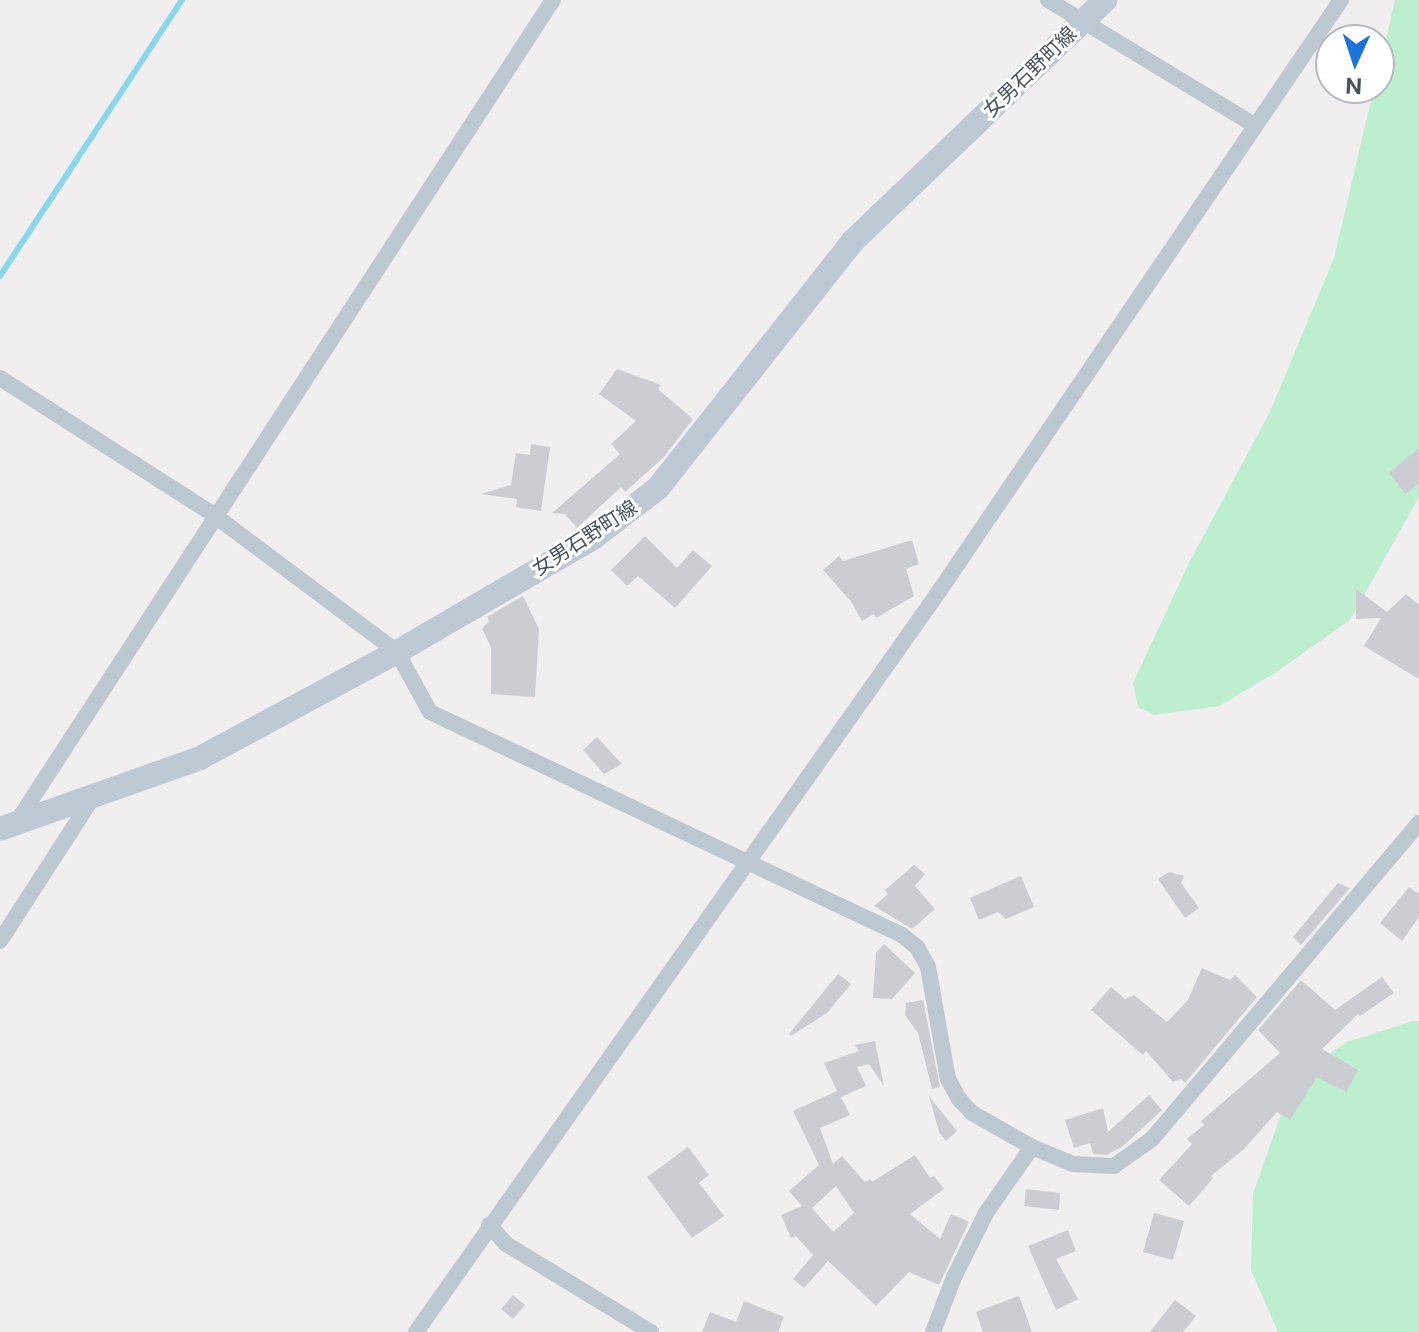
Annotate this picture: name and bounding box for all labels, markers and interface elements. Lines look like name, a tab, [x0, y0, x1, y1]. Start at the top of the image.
street label: 女男石野町線	[979, 22, 1081, 122]
north arrow	[1315, 24, 1395, 104]
text: N	[1345, 73, 1363, 99]
street label: 女男石野町線	[528, 495, 642, 581]

